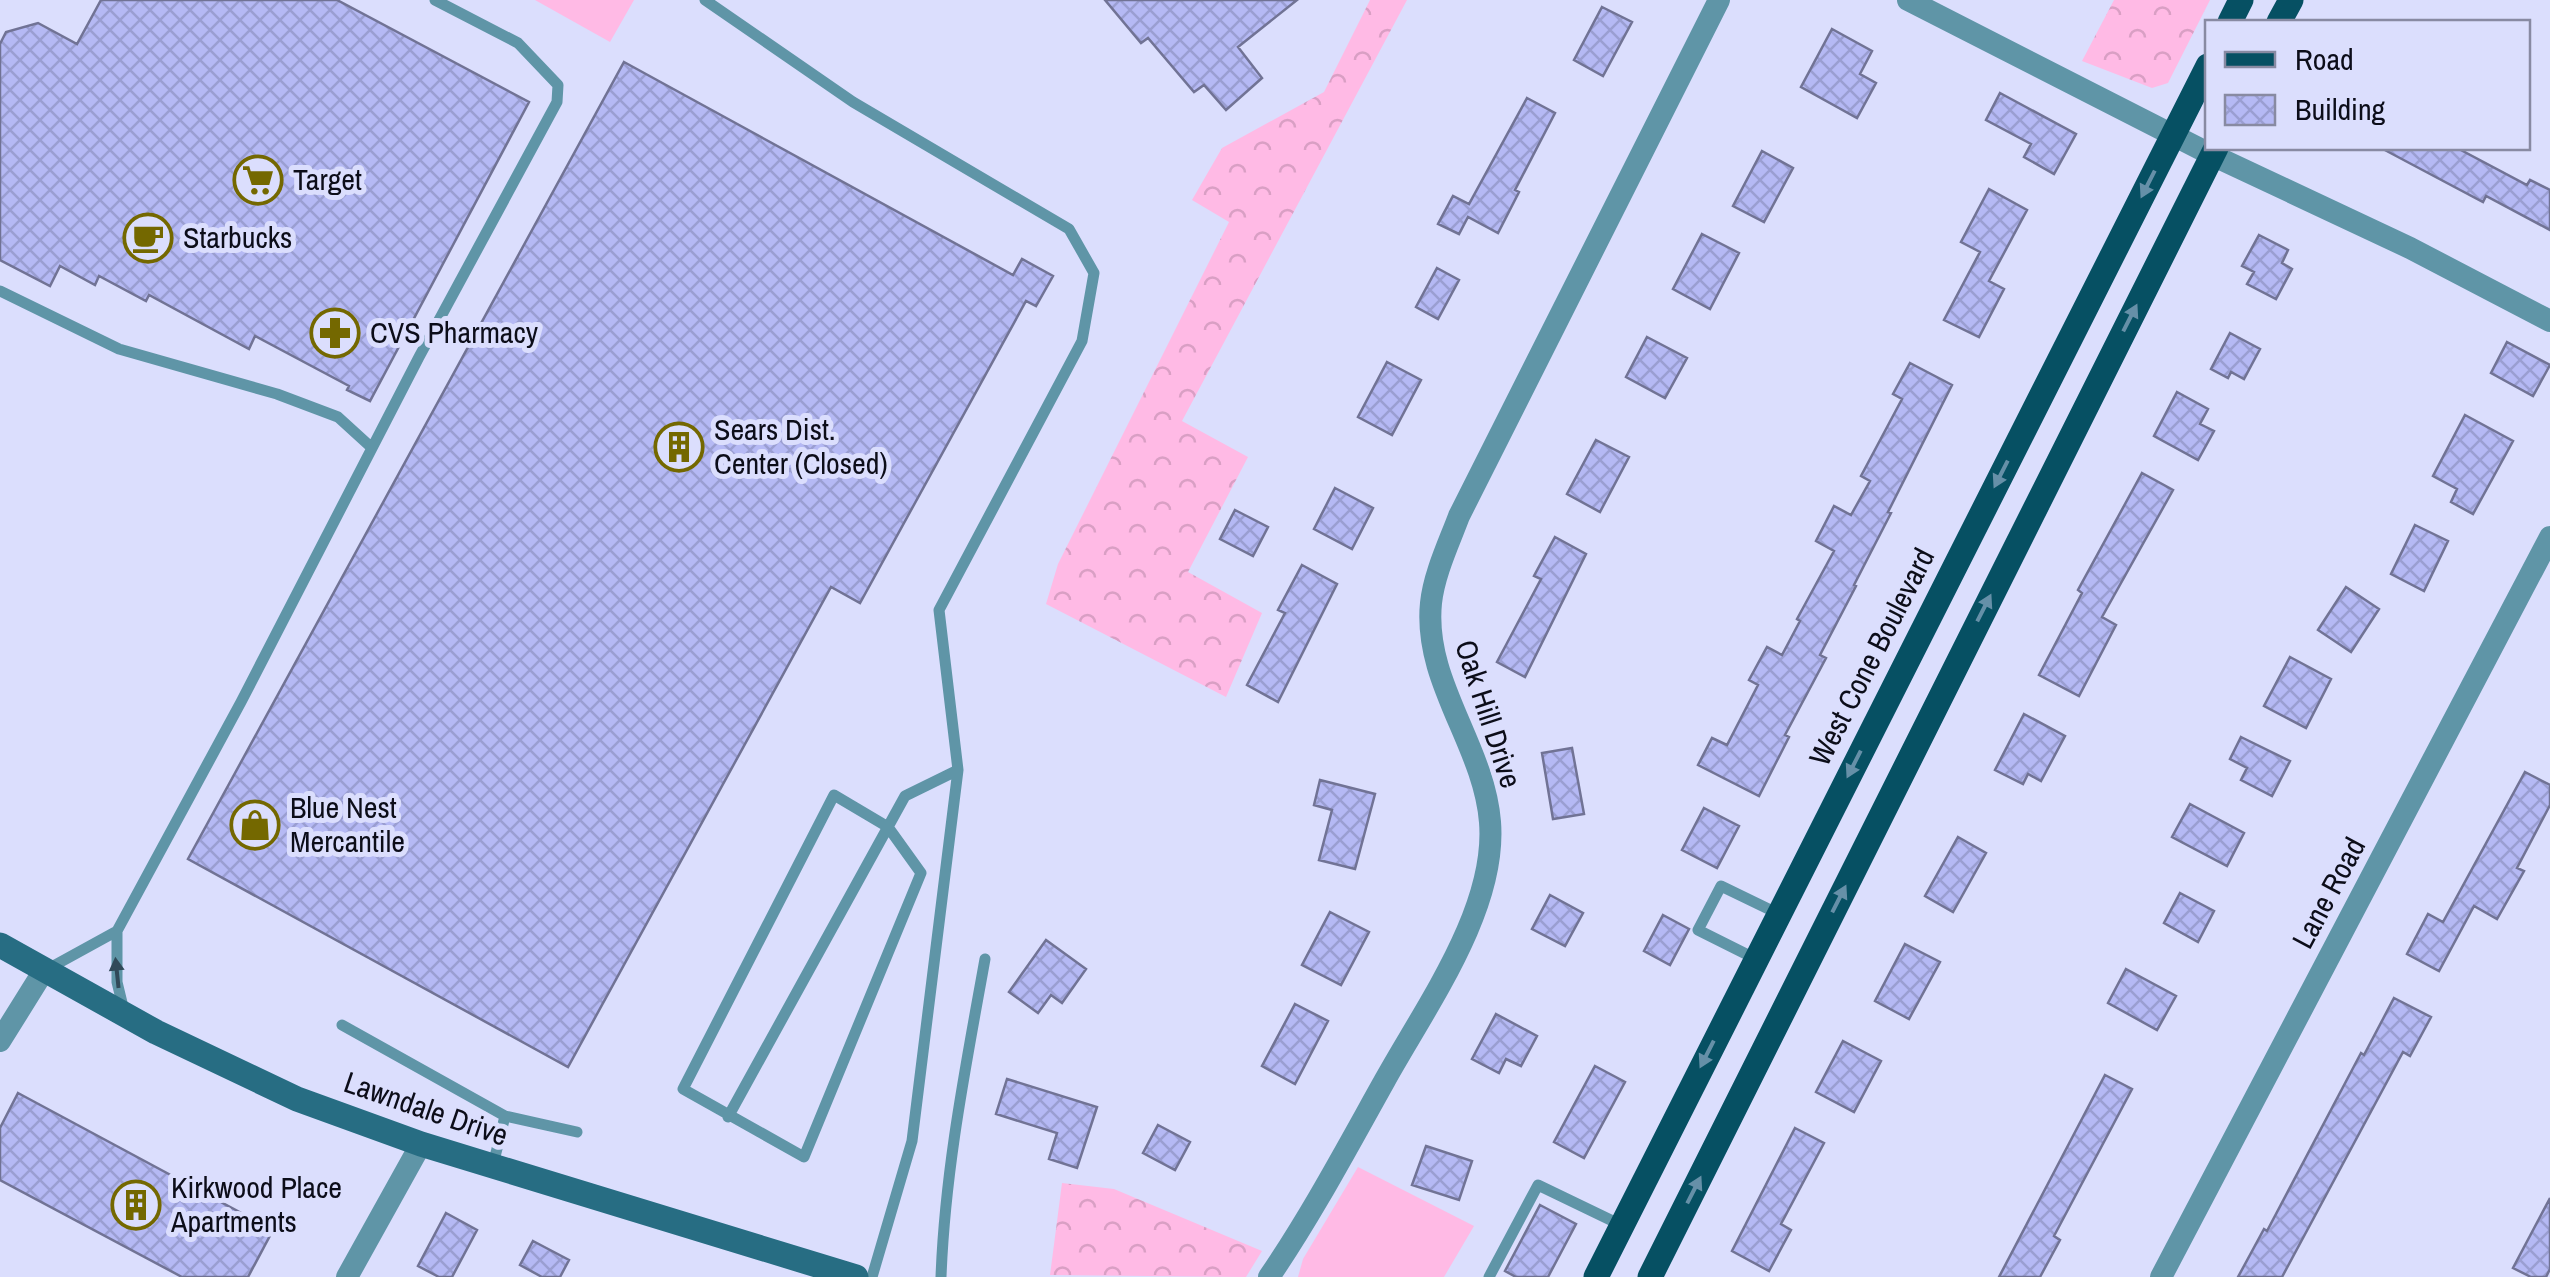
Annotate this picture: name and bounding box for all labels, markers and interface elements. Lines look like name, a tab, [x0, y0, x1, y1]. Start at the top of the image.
legend	[2205, 20, 2530, 150]
text: Road	[2295, 39, 2354, 79]
text: Building	[2295, 89, 2386, 129]
supermarket icon: Target	[232, 154, 284, 206]
place label: Target	[293, 159, 362, 199]
one-way arrow	[2139, 170, 2156, 199]
cafe icon: Starbucks	[122, 212, 174, 264]
place label: Starbucks	[183, 217, 292, 257]
one-way arrow	[2121, 303, 2138, 332]
pharmacy icon: CVS Pharmacy	[309, 307, 361, 359]
place label: CVS Pharmacy	[370, 312, 539, 352]
place label: Sears Dist. Center (Closed)	[714, 409, 888, 483]
building icon: Sears Dist. Center (Closed)	[653, 421, 705, 473]
one-way arrow	[1993, 460, 2010, 489]
street label: West Cone Boulevard	[1799, 541, 1943, 772]
one-way arrow	[1975, 594, 1992, 623]
street label: Oak Hill Drive	[1446, 635, 1532, 793]
one-way arrow	[1846, 750, 1863, 779]
place label: Blue Nest Mercantile	[290, 787, 405, 861]
shop icon: Blue Nest Mercantile	[229, 799, 281, 851]
street label: Lane Road	[2282, 830, 2374, 955]
one-way arrow	[1830, 884, 1847, 913]
one-way arrow	[109, 957, 125, 989]
one-way arrow	[1699, 1040, 1716, 1069]
street label: Lawndale Drive	[339, 1061, 514, 1155]
place label: Kirkwood Place Apartments	[170, 1167, 342, 1241]
one-way arrow	[1685, 1175, 1702, 1204]
building icon: Kirkwood Place Apartments	[110, 1179, 162, 1231]

